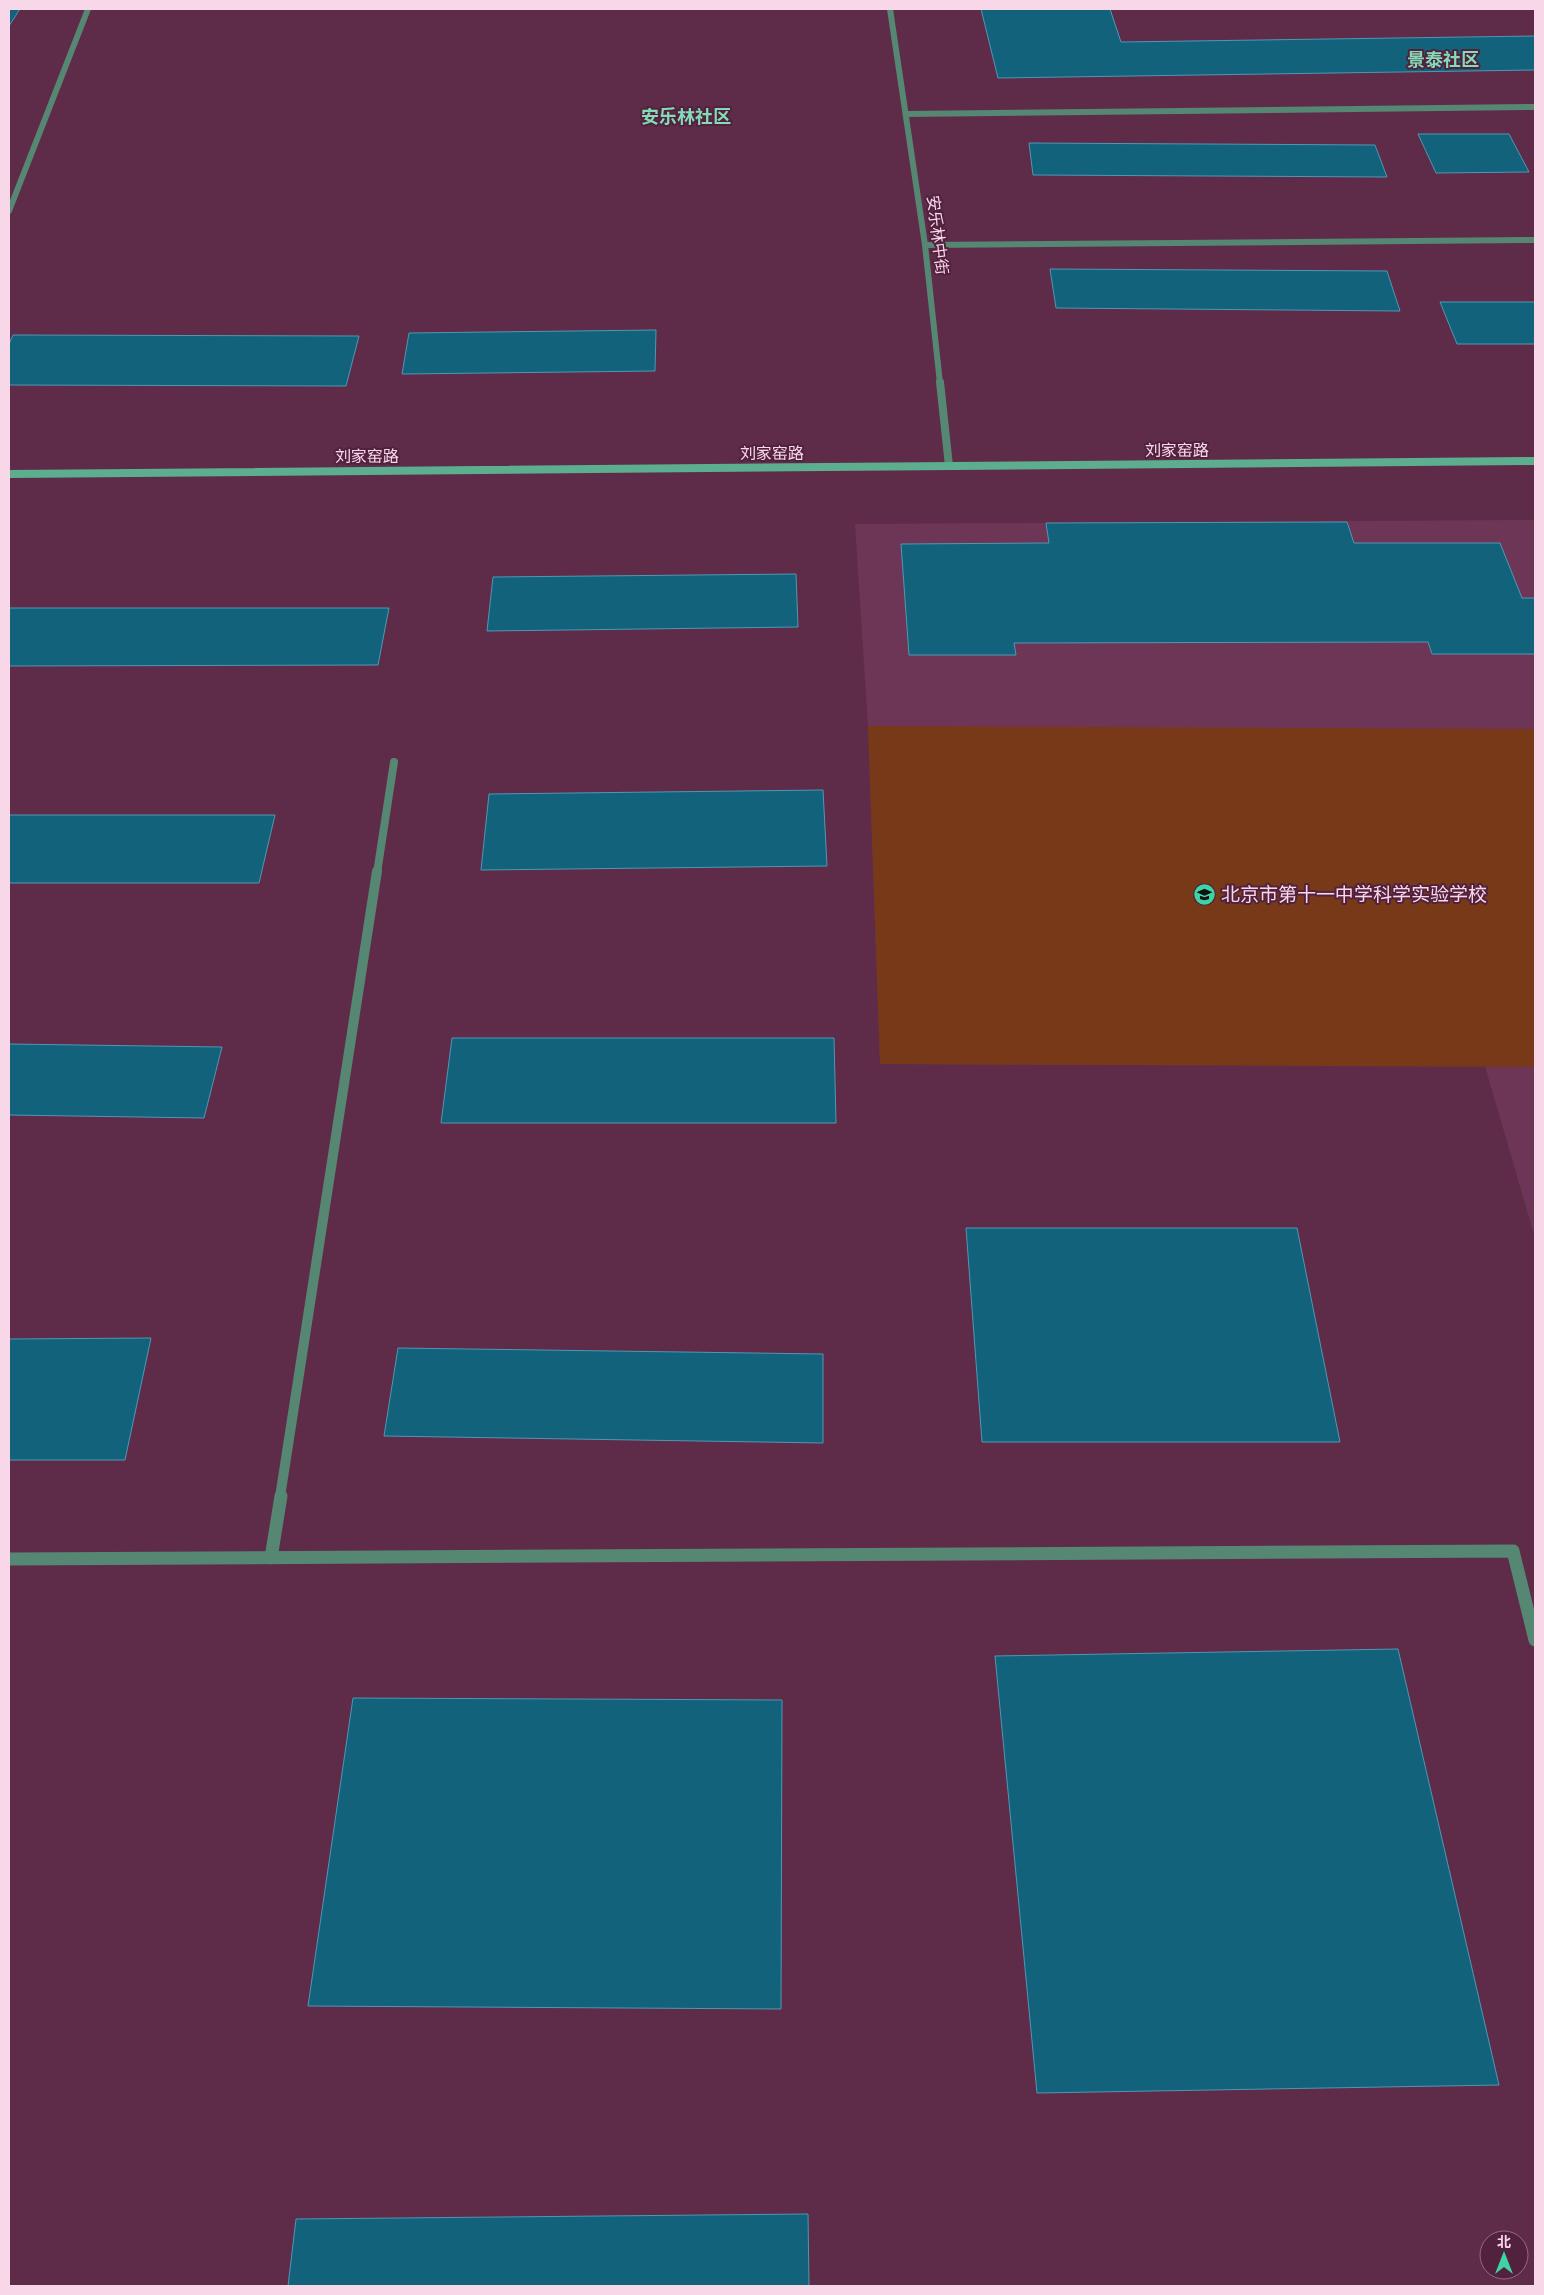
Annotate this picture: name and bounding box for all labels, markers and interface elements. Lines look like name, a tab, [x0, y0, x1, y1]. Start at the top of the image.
district label: 景泰社区	[1407, 50, 1479, 70]
district label: 安乐林社区	[641, 107, 731, 127]
street label: 安乐林中街	[924, 194, 951, 276]
street label: 刘家窑路	[1145, 442, 1209, 459]
street label: 刘家窑路	[740, 445, 804, 462]
street label: 刘家窑路	[335, 448, 399, 465]
school or university icon: 北京市第十一中学科学实验学校	[1193, 883, 1217, 907]
place label: 北京市第十一中学科学实验学校	[1221, 884, 1487, 905]
north arrow	[1479, 2230, 1529, 2280]
text: 北	[1497, 2235, 1511, 2250]

